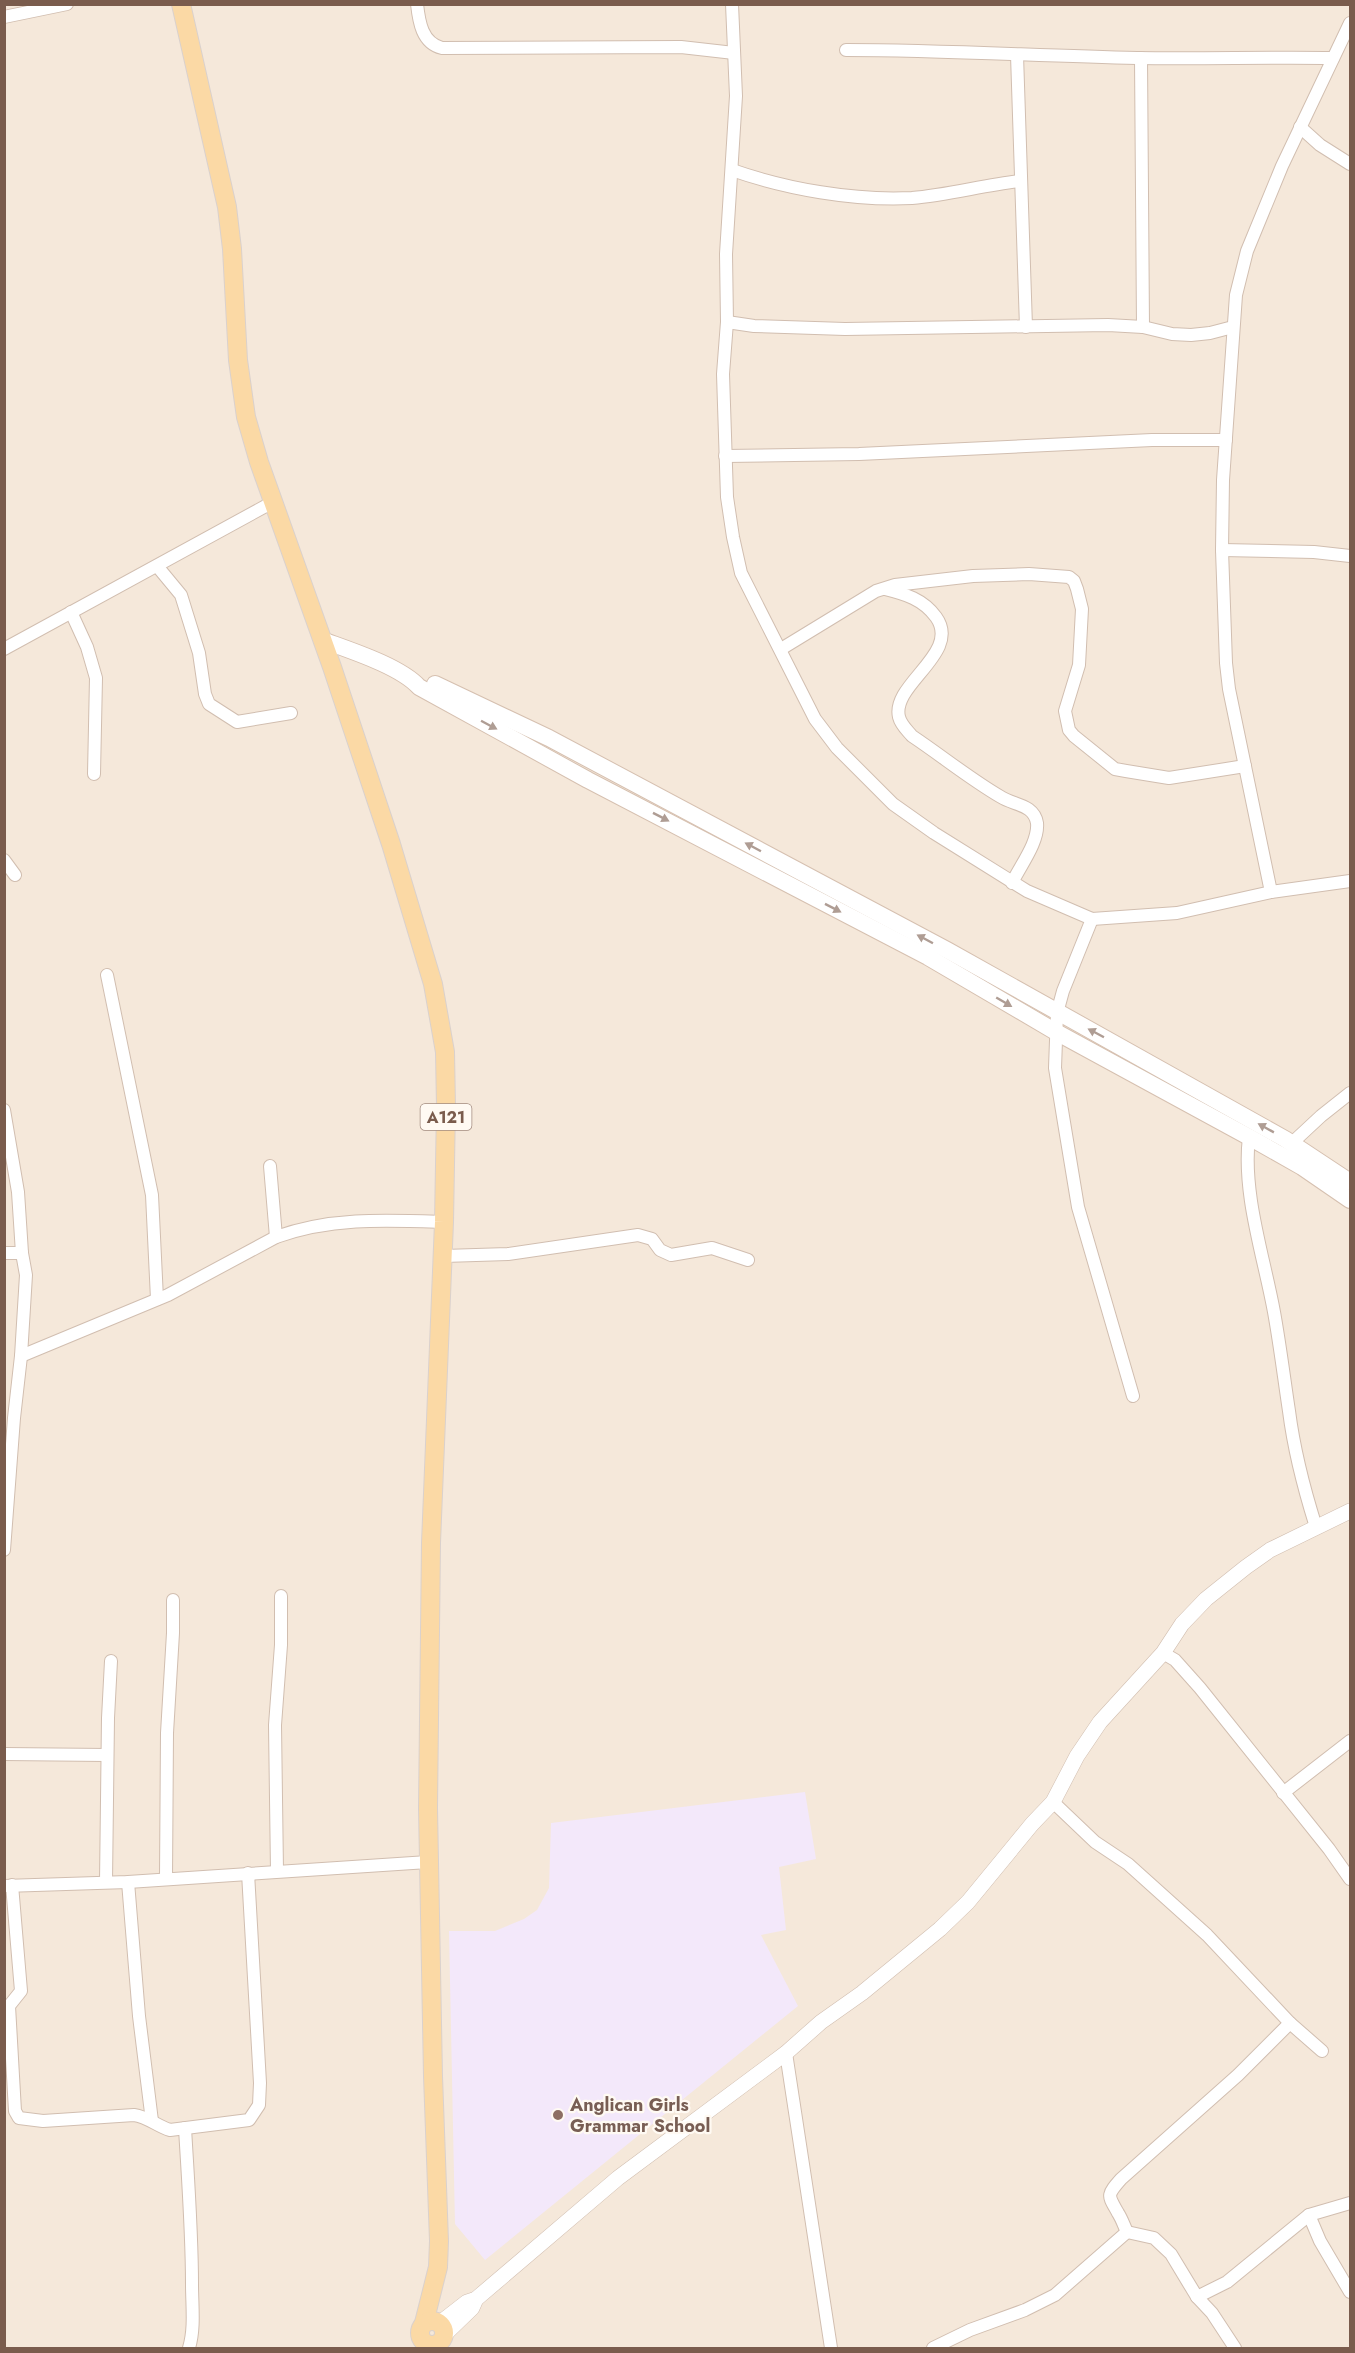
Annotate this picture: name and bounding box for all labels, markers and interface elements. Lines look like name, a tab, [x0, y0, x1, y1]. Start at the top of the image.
one-way arrow	[481, 720, 498, 730]
one-way arrow	[652, 812, 669, 822]
one-way arrow	[744, 842, 761, 852]
one-way arrow	[825, 903, 842, 913]
one-way arrow	[916, 934, 933, 944]
one-way arrow	[996, 996, 1012, 1007]
one-way arrow	[1087, 1028, 1104, 1038]
road number: A121	[420, 1104, 472, 1130]
one-way arrow	[1257, 1123, 1274, 1133]
place label: Anglican Girls Grammar School	[569, 2092, 710, 2139]
marker: Anglican Girls Grammar School	[551, 2108, 565, 2122]

